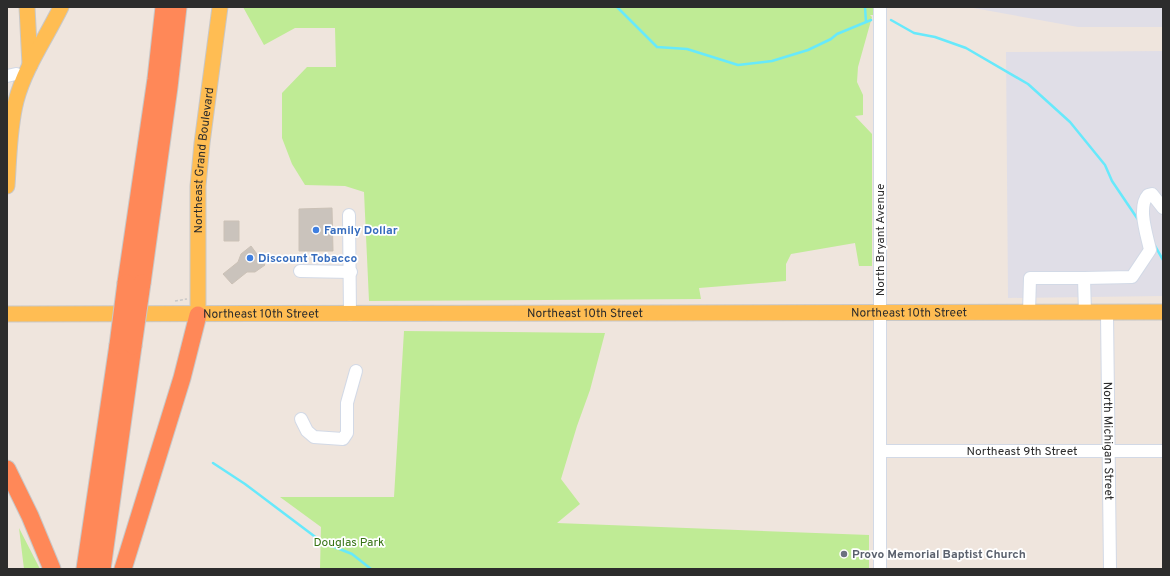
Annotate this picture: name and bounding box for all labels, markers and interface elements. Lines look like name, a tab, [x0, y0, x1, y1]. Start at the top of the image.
street label: Northeast Grand Boulevard	[191, 86, 218, 233]
street label: North Bryant Avenue	[873, 184, 889, 296]
place label: Family Dollar	[324, 223, 398, 239]
marker: Family Dollar	[311, 225, 321, 235]
place label: Discount Tobacco	[258, 251, 357, 267]
marker: Discount Tobacco	[245, 253, 255, 263]
street label: Northeast 10th Street	[851, 305, 967, 322]
street label: Northeast 10th Street	[203, 306, 319, 323]
street label: Northeast 10th Street	[527, 306, 643, 322]
street label: North Michigan Street	[1099, 382, 1116, 500]
street label: Northeast 9th Street	[966, 444, 1078, 460]
park label: Douglas Park	[314, 535, 384, 551]
place label: Provo Memorial Baptist Church	[852, 547, 1026, 563]
marker: Provo Memorial Baptist Church	[839, 549, 849, 559]

